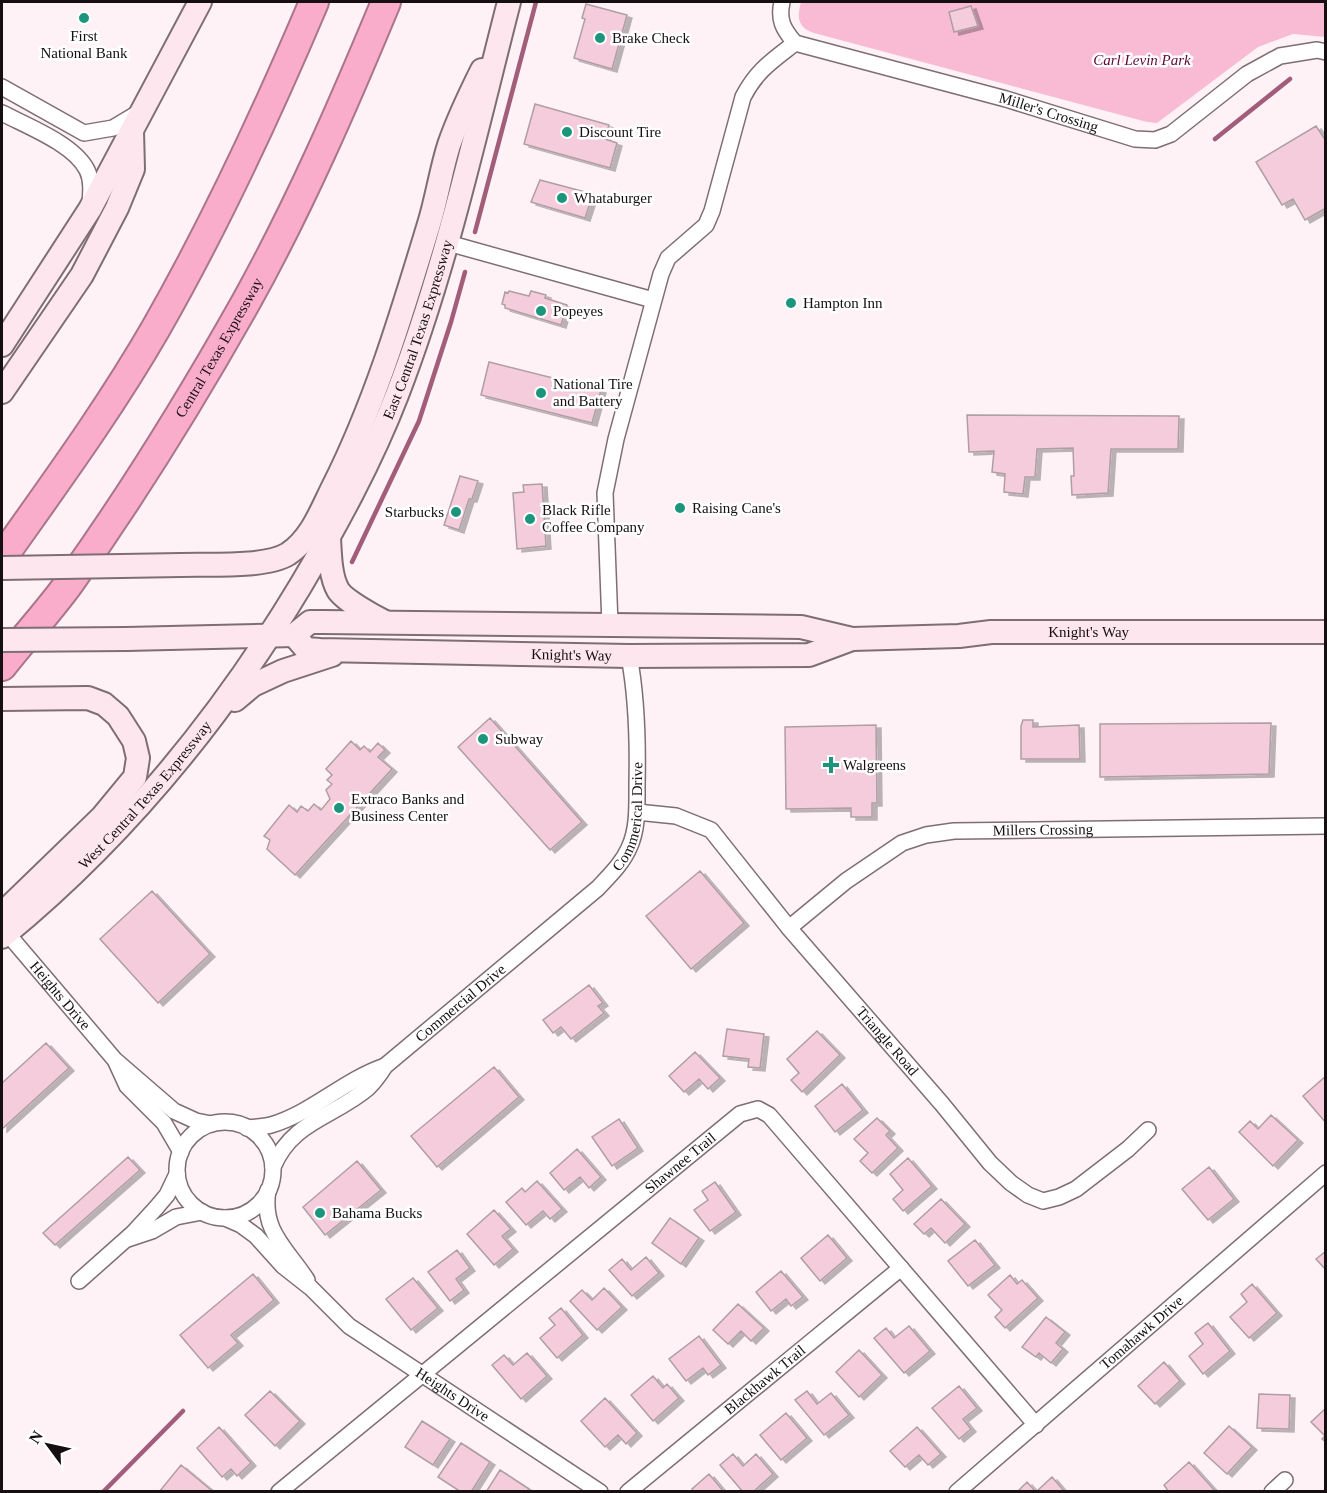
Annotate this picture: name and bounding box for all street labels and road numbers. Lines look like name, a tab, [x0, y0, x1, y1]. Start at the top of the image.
street label: Miller's Crossing	[997, 89, 1101, 135]
street label: East Central Texas Expressway	[380, 238, 456, 422]
street label: Central Texas Expressway	[172, 275, 266, 420]
street label: Knight's Way	[1048, 624, 1130, 640]
street label: Knight's Way	[531, 646, 613, 664]
street label: West Central Texas Expressway	[75, 717, 215, 872]
street label: Commerical Drive	[609, 762, 645, 874]
street label: Millers Crossing	[993, 821, 1094, 838]
street label: Heights Drive	[27, 958, 94, 1033]
street label: Commercial Drive	[412, 961, 509, 1045]
street label: Triangle Road	[853, 1003, 922, 1079]
street label: Shawnee Trail	[642, 1129, 719, 1196]
street label: Tomahawk Drive	[1097, 1292, 1187, 1373]
street label: Blackhawk Trail	[721, 1342, 808, 1418]
street label: Heights Drive	[413, 1365, 493, 1425]

